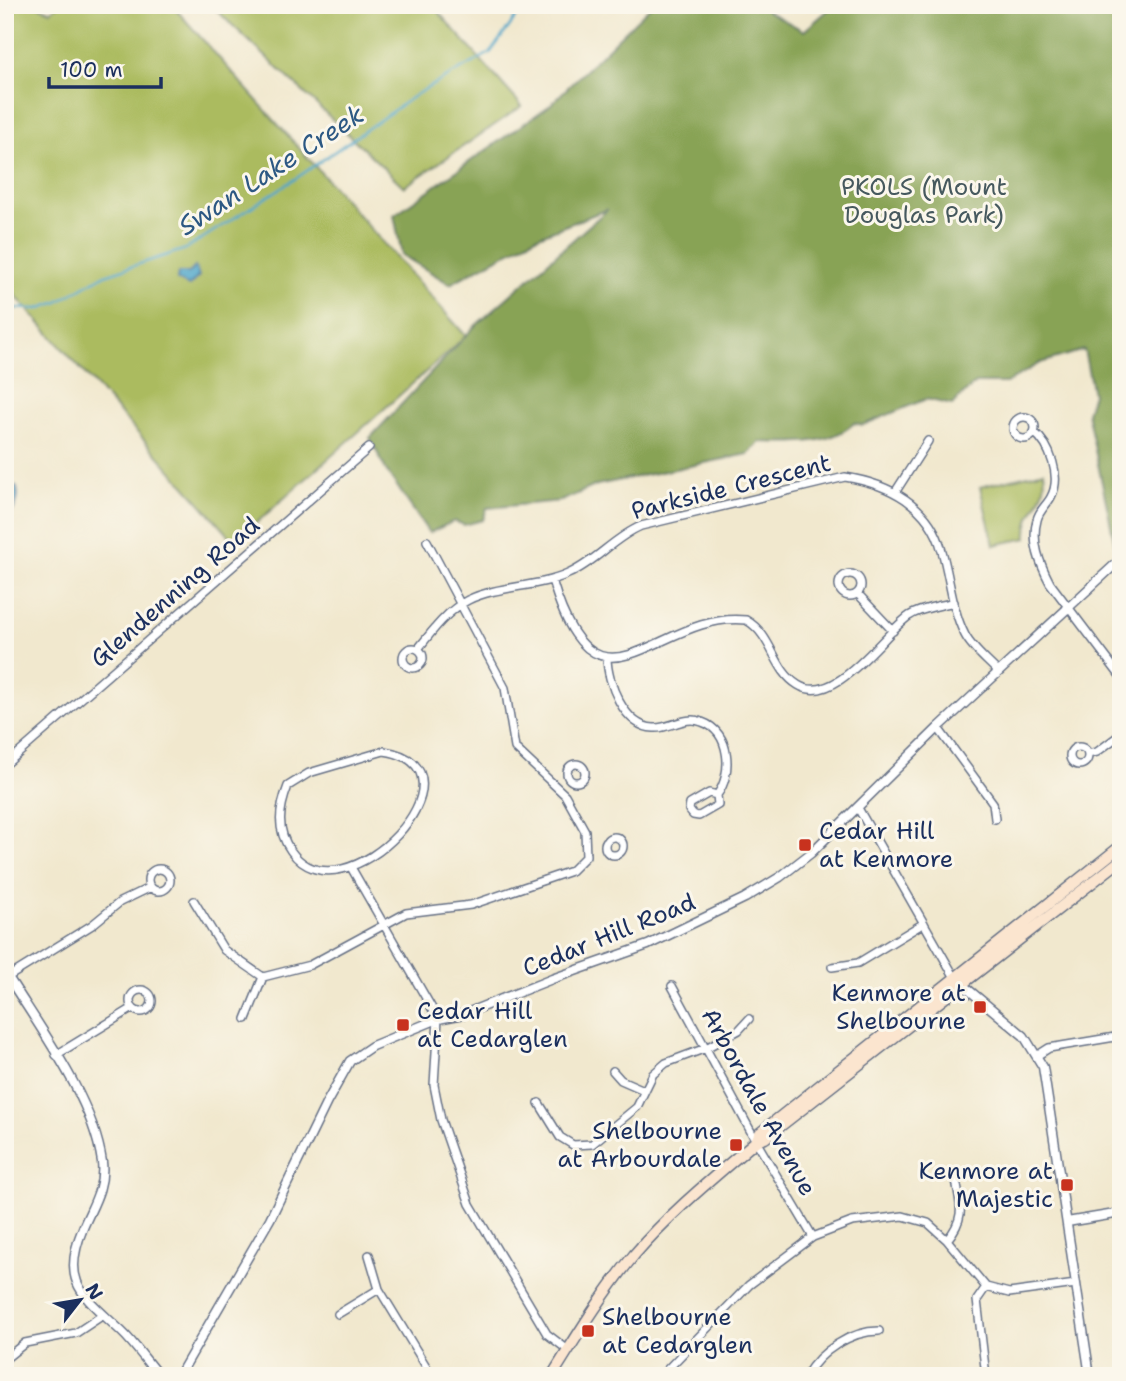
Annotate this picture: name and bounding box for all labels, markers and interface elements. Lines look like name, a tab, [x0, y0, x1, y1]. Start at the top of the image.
scale bar	[49, 46, 161, 90]
text: 100 m	[60, 56, 123, 84]
water label: Swan Lake Creek	[171, 96, 371, 243]
park label: PKOLS (Mount Douglas Park)	[841, 171, 1007, 231]
street label: Parkside Crescent	[628, 447, 834, 527]
street label: Glendenning Road	[83, 509, 267, 675]
place label: Cedar Hill at Kenmore	[819, 815, 953, 875]
marker: Cedar Hill at Kenmore	[797, 837, 813, 853]
street label: Cedar Hill Road	[518, 886, 700, 984]
place label: Kenmore at Shelbourne	[832, 977, 966, 1037]
place label: Cedar Hill at Cedarglen	[417, 995, 568, 1055]
marker: Kenmore at Shelbourne	[972, 999, 988, 1015]
street label: Arbordale Avenue	[694, 1002, 824, 1202]
marker: Cedar Hill at Cedarglen	[395, 1017, 411, 1033]
place label: Shelbourne at Arbourdale	[557, 1115, 722, 1175]
marker: Shelbourne at Arbourdale	[728, 1137, 744, 1153]
place label: Kenmore at Majestic	[919, 1155, 1053, 1215]
marker: Kenmore at Majestic	[1059, 1177, 1075, 1193]
north arrow	[46, 1266, 116, 1336]
text: N	[80, 1279, 109, 1304]
place label: Shelbourne at Cedarglen	[602, 1301, 753, 1361]
marker: Shelbourne at Cedarglen	[580, 1323, 596, 1339]

